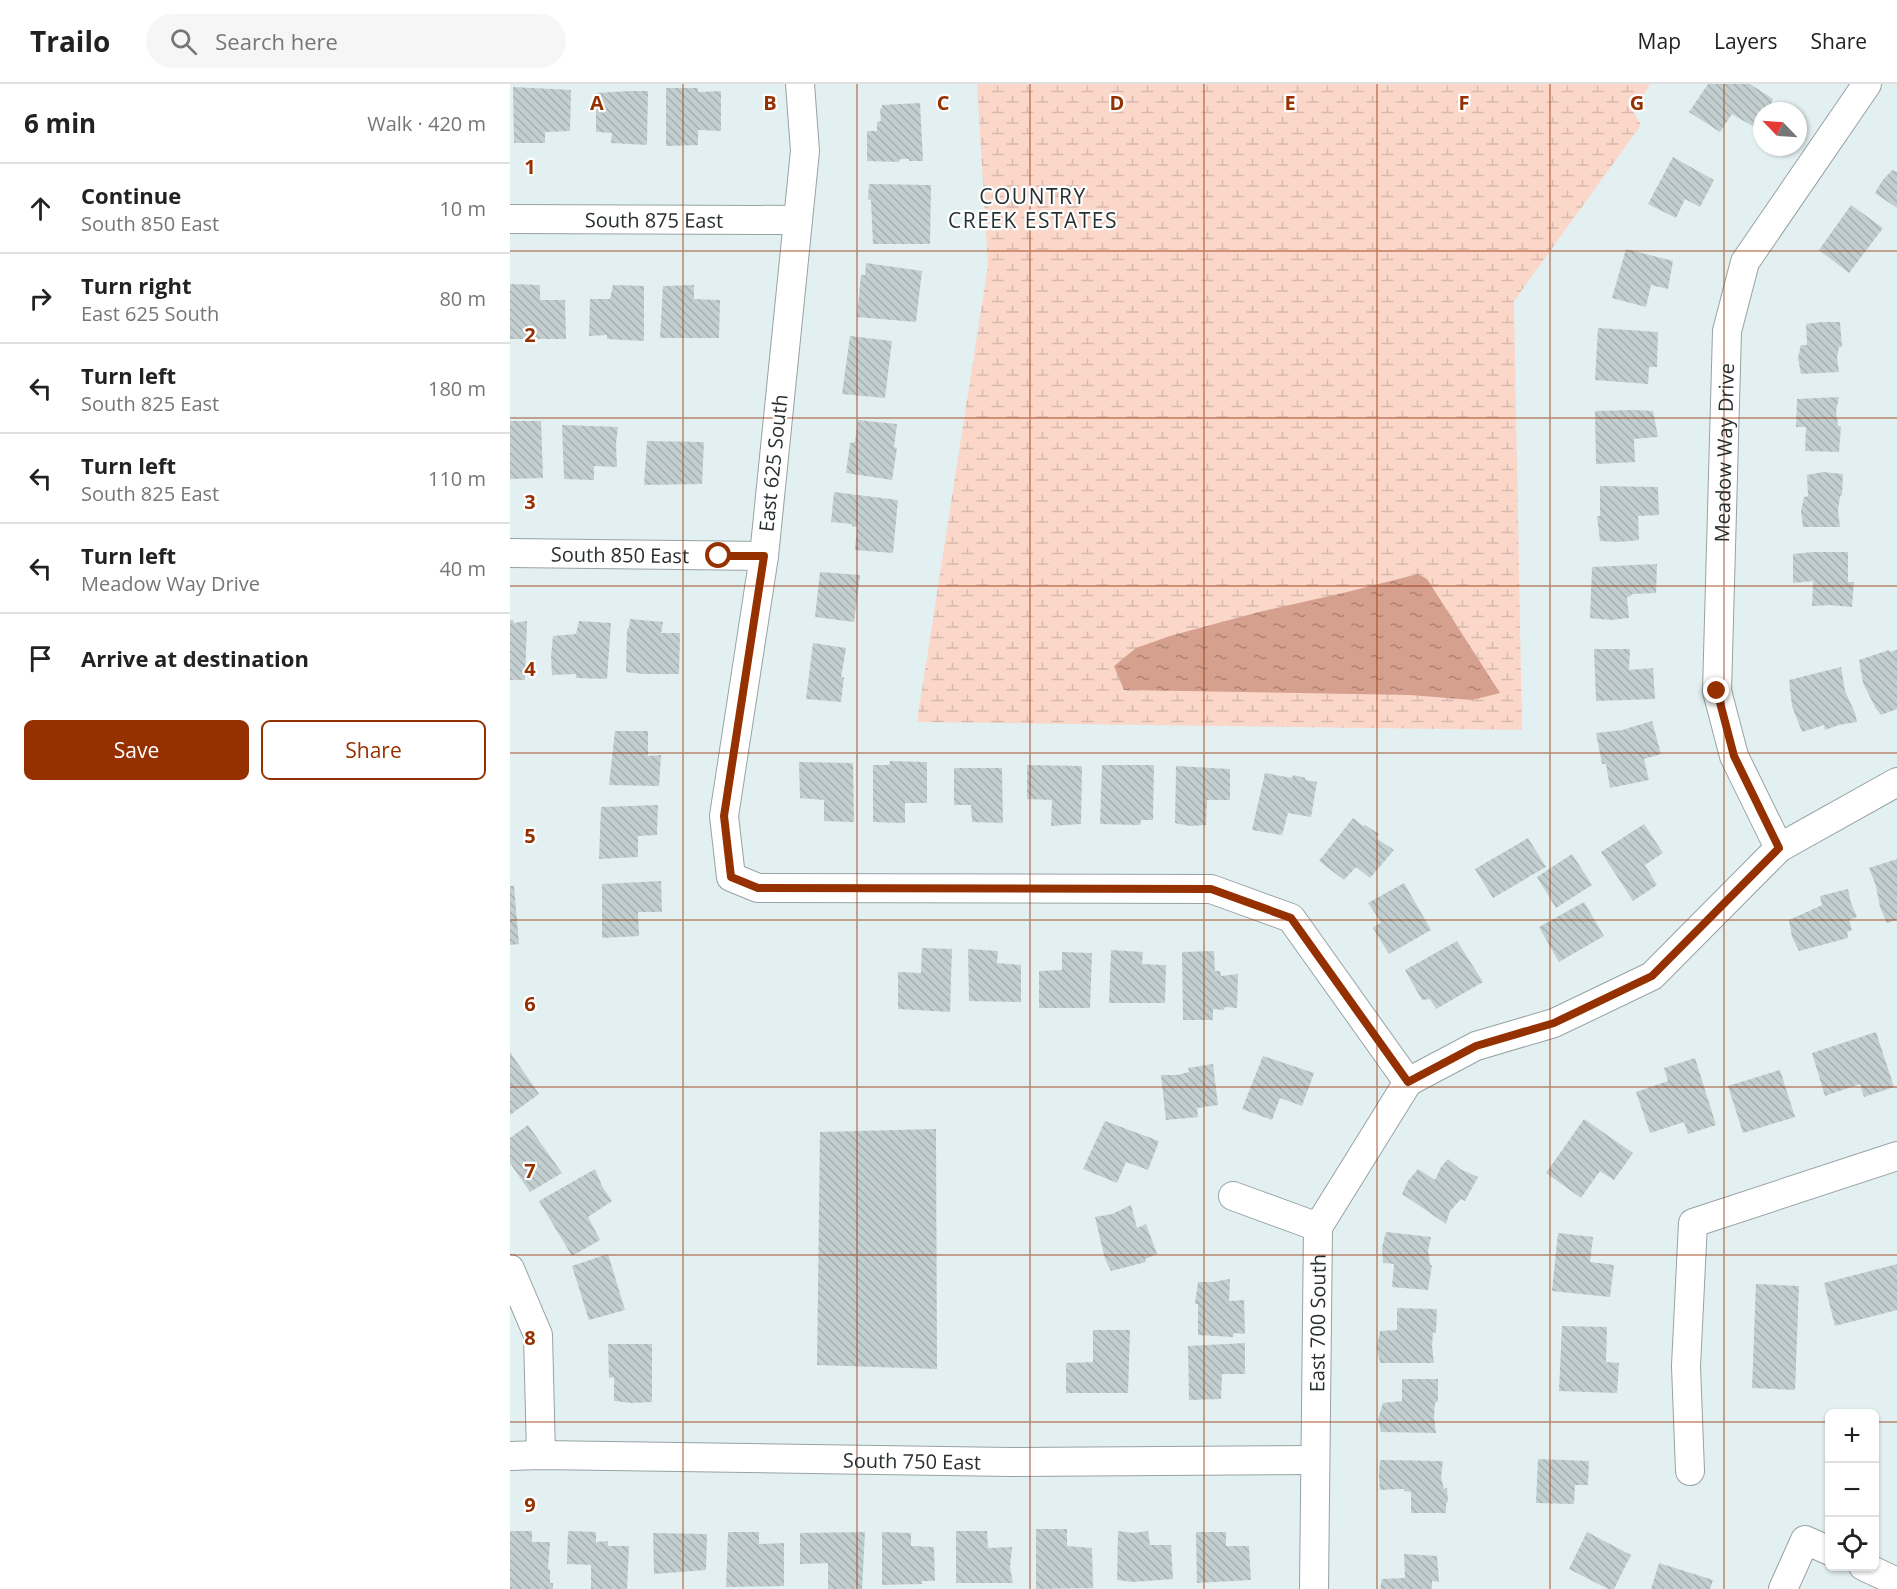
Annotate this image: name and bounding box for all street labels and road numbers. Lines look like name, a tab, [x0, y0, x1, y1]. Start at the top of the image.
street label: South 875 East	[585, 206, 723, 233]
street label: Meadow Way Drive	[1708, 363, 1740, 543]
street label: East 625 South	[752, 393, 794, 533]
street label: South 850 East	[551, 540, 689, 569]
street label: East 700 South	[1303, 1254, 1331, 1392]
street label: South 750 East	[843, 1446, 981, 1475]

